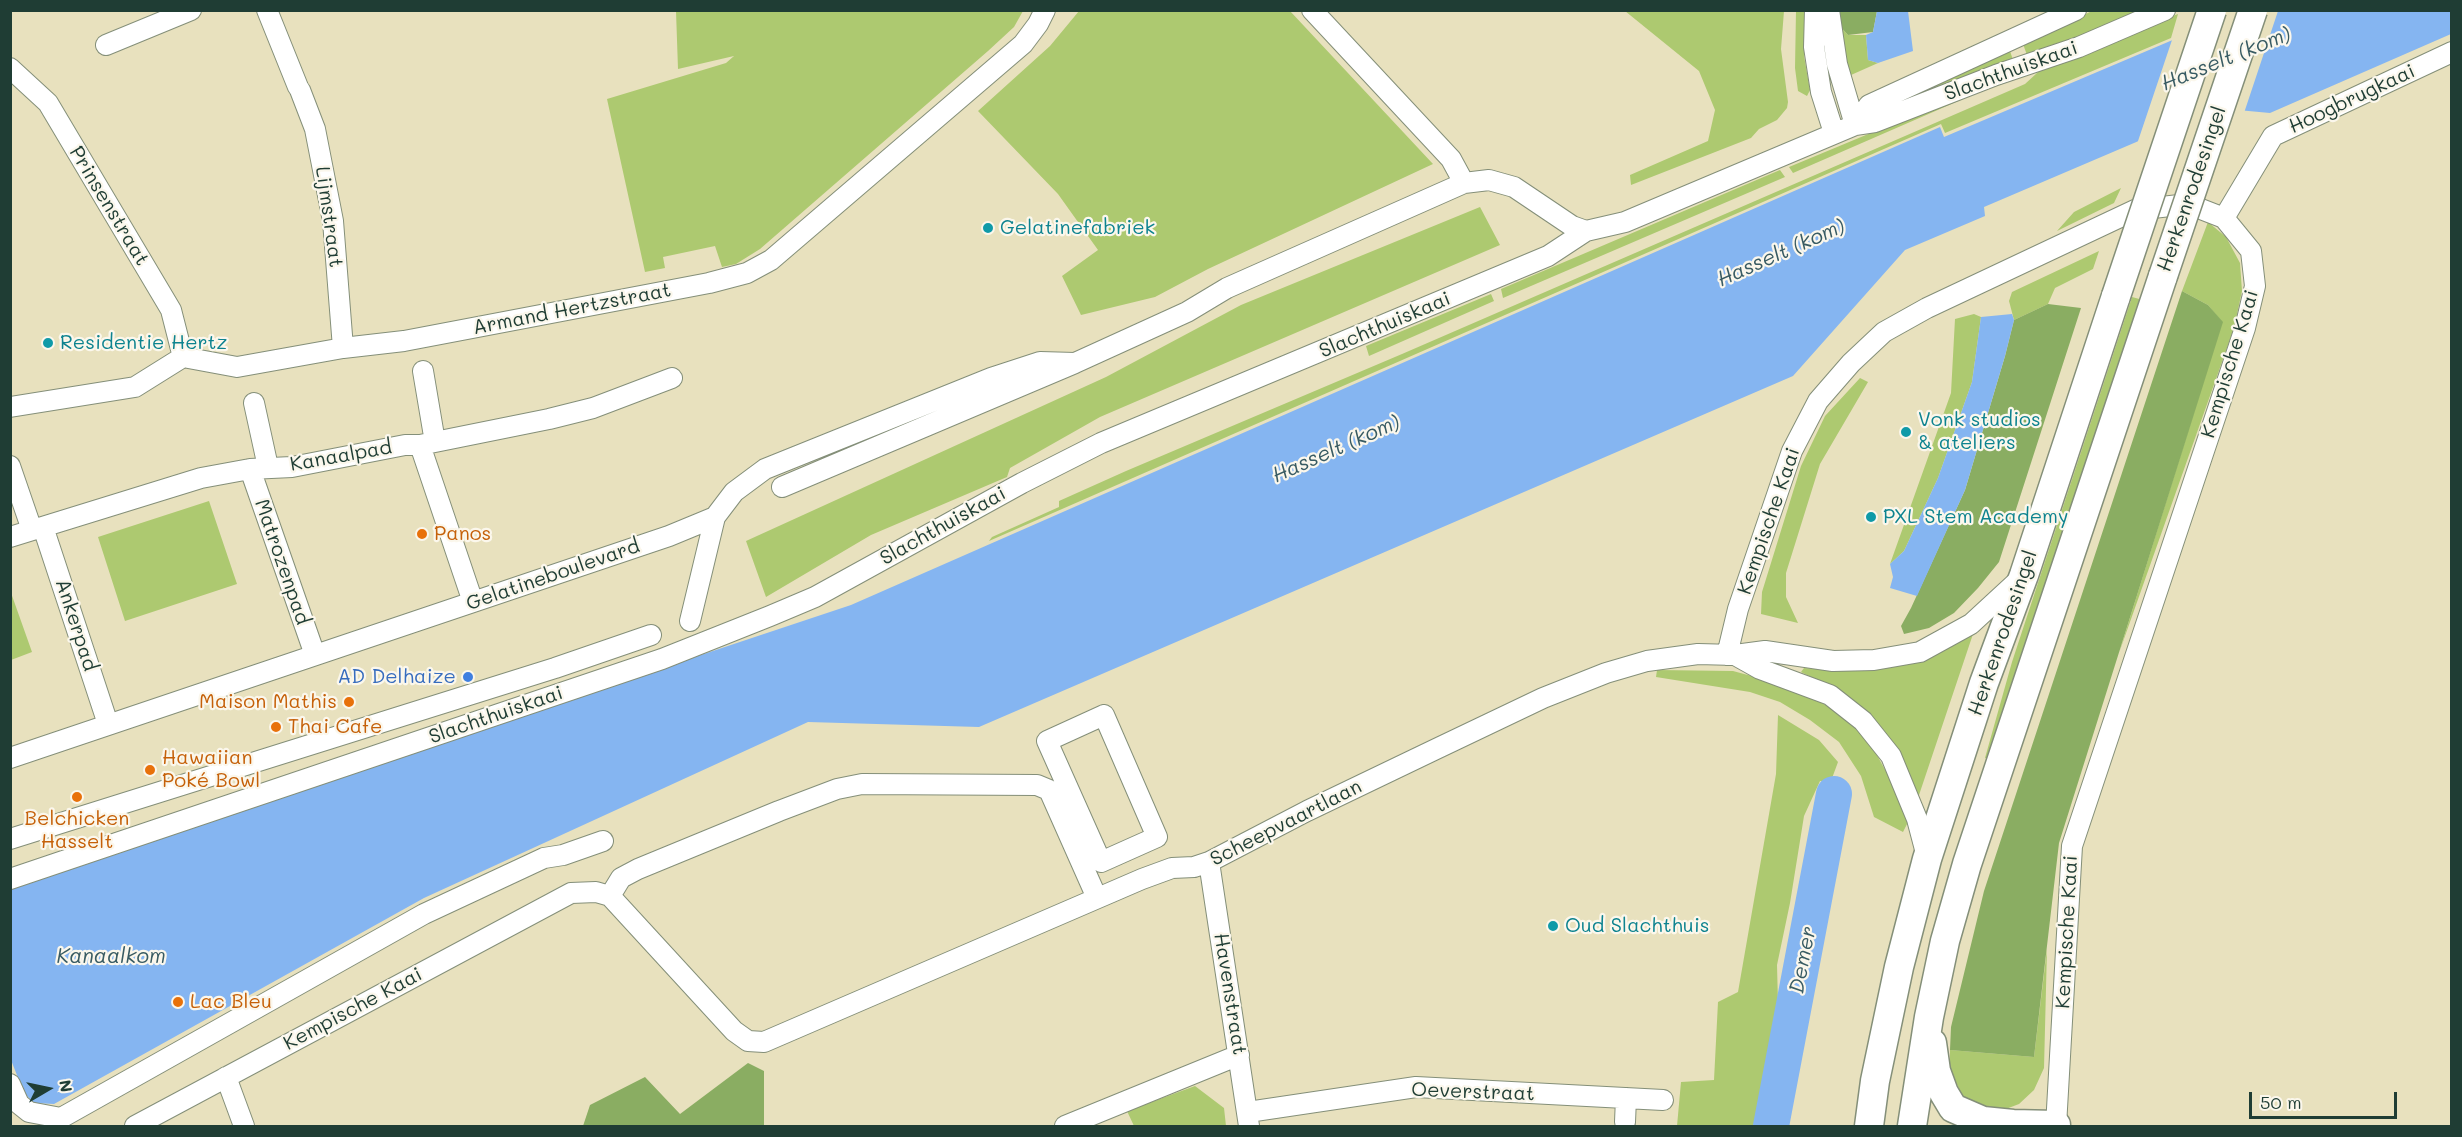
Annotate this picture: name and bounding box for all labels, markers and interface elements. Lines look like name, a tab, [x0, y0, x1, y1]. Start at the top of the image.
water label: Hasselt (kom)	[2158, 22, 2294, 96]
street label: Slachthuiskaai	[1941, 36, 2081, 106]
street label: Hoogbrugkaai	[2285, 59, 2419, 139]
street label: Herkenrodesingel	[2152, 103, 2232, 275]
street label: Prinsenstraat	[64, 142, 154, 270]
street label: Lijmstraat	[310, 165, 348, 269]
water label: Hasselt (kom)	[1713, 214, 1849, 292]
place label: Gelatinefabriek	[1000, 216, 1155, 240]
marker: Gelatinefabriek	[981, 221, 995, 235]
street label: Armand Hertzstraat	[471, 278, 673, 340]
street label: Slachthuiskaai	[1316, 287, 1454, 363]
street label: Kempische Kaai	[2196, 287, 2264, 441]
place label: Residentie Hertz	[60, 331, 227, 355]
marker: Residentie Hertz	[41, 336, 55, 350]
place label: Vonk studios & ateliers	[1918, 408, 2041, 455]
water label: Hasselt (kom)	[1268, 410, 1404, 488]
marker: Vonk studios & ateliers	[1899, 425, 1913, 439]
street label: Kanaalpad	[288, 435, 394, 477]
street label: Kempische Kaai	[1733, 444, 1805, 598]
street label: Slachthuiskaai	[876, 481, 1010, 571]
street label: Matrozenpad	[249, 496, 315, 628]
place label: PXL Stem Academy	[1883, 505, 2068, 529]
marker: PXL Stem Academy	[1864, 510, 1878, 524]
place label: Panos	[434, 522, 491, 546]
marker: Panos	[415, 527, 429, 541]
street label: Gelatineboulevard	[463, 534, 643, 616]
street label: Herkenrodesingel	[1963, 547, 2043, 719]
street label: Ankerpad	[50, 576, 102, 674]
place label: AD Delhaize	[338, 665, 456, 689]
marker: AD Delhaize	[461, 670, 475, 684]
street label: Slachthuiskaai	[426, 681, 566, 749]
place label: Maison Mathis	[199, 690, 337, 714]
marker: Maison Mathis	[342, 695, 356, 709]
place label: Thai Cafe	[288, 715, 382, 739]
marker: Thai Cafe	[269, 720, 283, 734]
place label: Hawaiian Poké Bowl	[162, 746, 260, 793]
marker: Hawaiian Poké Bowl	[143, 763, 157, 777]
street label: Scheepvaartlaan	[1206, 774, 1366, 872]
marker: Belchicken Hasselt	[70, 790, 84, 804]
place label: Belchicken Hasselt	[25, 807, 129, 854]
street label: Kempische Kaai	[2051, 855, 2083, 1009]
place label: Oud Slachthuis	[1565, 914, 1709, 938]
marker: Oud Slachthuis	[1546, 919, 1560, 933]
water label: Demer	[1784, 924, 1822, 996]
street label: Havenstraat	[1209, 931, 1251, 1057]
water label: Kanaalkom	[56, 944, 166, 970]
street label: Kempische Kaai	[280, 962, 426, 1056]
place label: Lac Bleu	[190, 990, 272, 1014]
marker: Lac Bleu	[171, 995, 185, 1009]
north arrow	[18, 1059, 78, 1119]
text: N	[55, 1078, 78, 1094]
street label: Oeverstraat	[1411, 1078, 1535, 1106]
scale bar	[2252, 1080, 2400, 1118]
text: 50 m	[2260, 1090, 2302, 1114]

